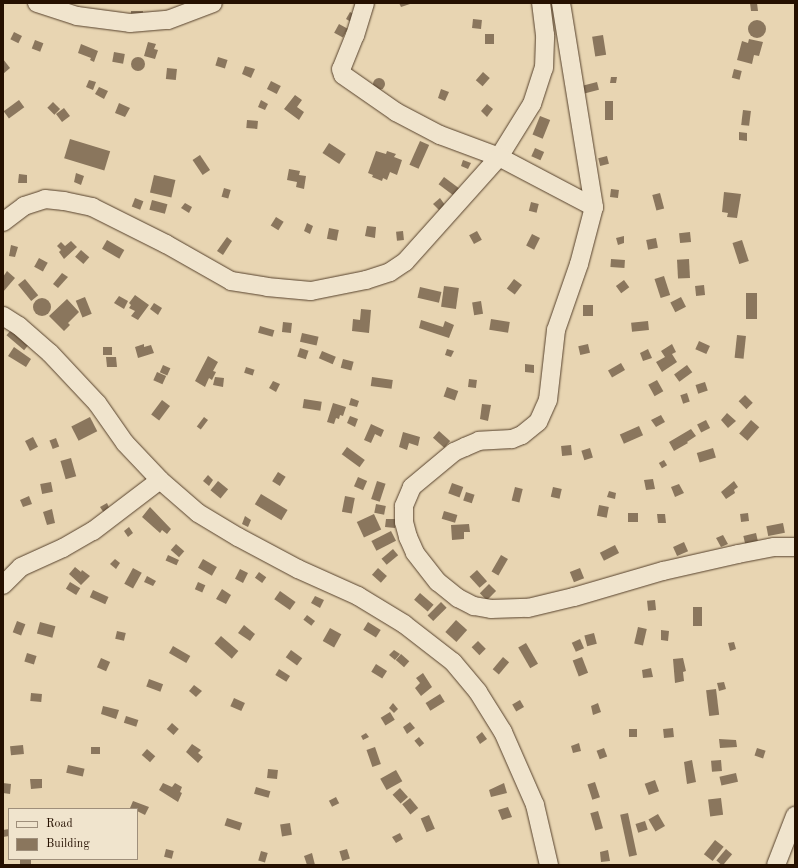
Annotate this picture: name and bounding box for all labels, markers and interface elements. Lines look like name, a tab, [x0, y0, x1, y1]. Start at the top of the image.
legend	[8, 808, 138, 860]
text: Road	[46, 818, 73, 830]
text: Building	[46, 838, 90, 850]

